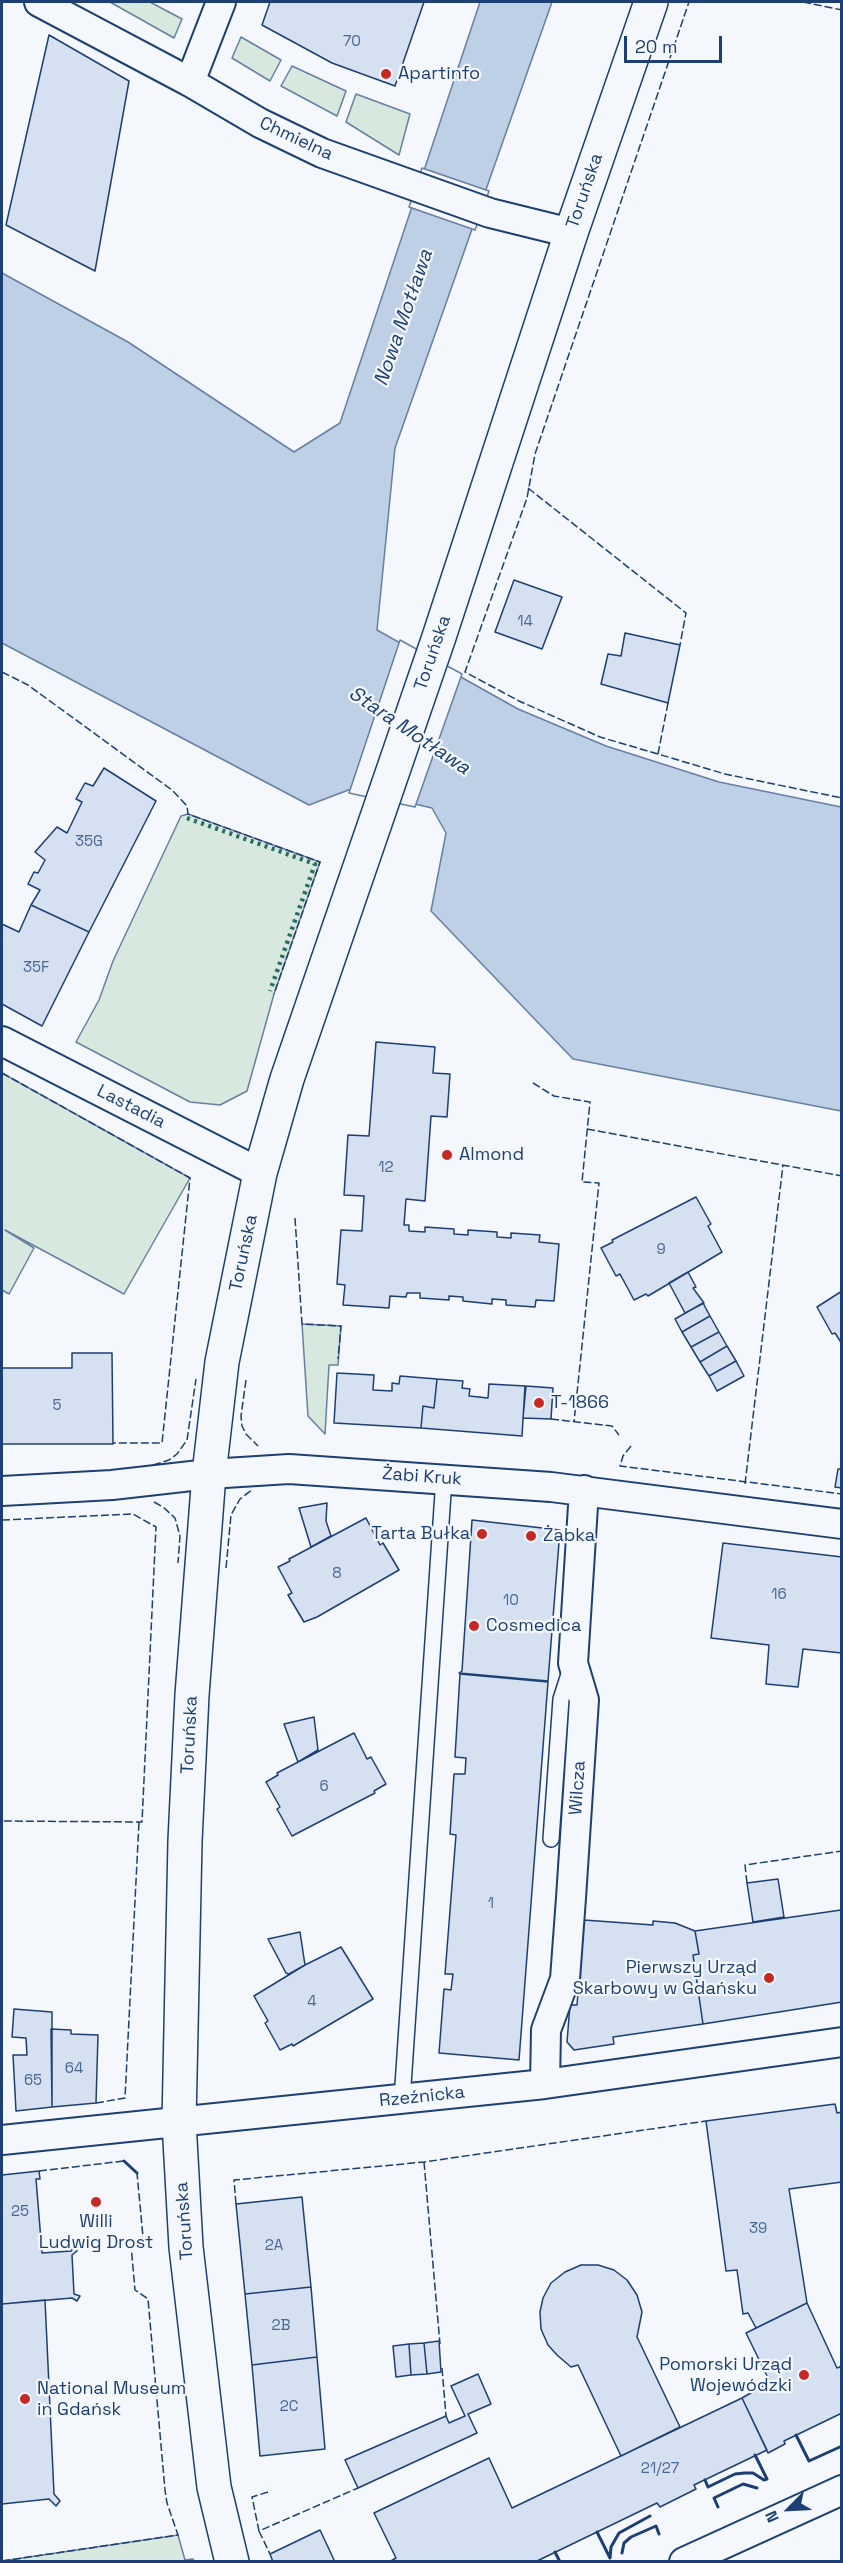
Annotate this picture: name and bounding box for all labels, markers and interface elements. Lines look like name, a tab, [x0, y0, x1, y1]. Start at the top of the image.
scale bar	[627, 24, 724, 62]
house number: 70	[343, 33, 361, 51]
text: 20 m	[635, 35, 678, 58]
place label: Apartinfo	[398, 63, 480, 85]
marker: Apartinfo	[379, 67, 393, 81]
street label: Chmielna	[256, 113, 336, 165]
street label: Toruńska	[562, 151, 608, 231]
water label: Nowa Motława	[369, 247, 439, 389]
street label: Toruńska	[410, 613, 456, 693]
house number: 14	[517, 613, 533, 631]
water label: Stara Motława	[344, 682, 474, 780]
house number: 35G	[75, 833, 103, 851]
house number: 35F	[23, 959, 49, 977]
street label: Lastadia	[93, 1081, 169, 1133]
place label: Almond	[459, 1144, 524, 1166]
marker: Almond	[440, 1148, 454, 1162]
house number: 12	[378, 1159, 394, 1177]
street label: Toruńska	[225, 1213, 263, 1293]
house number: 9	[656, 1241, 666, 1259]
place label: T-1866	[551, 1392, 609, 1414]
marker: T-1866	[532, 1396, 546, 1410]
house number: 5	[53, 1397, 61, 1415]
street label: Żabi Kruk	[381, 1463, 463, 1491]
place label: Tarta Bułka	[371, 1523, 470, 1545]
place label: Żabka	[543, 1525, 595, 1547]
marker: Tarta Bułka	[475, 1527, 489, 1541]
marker: Żabka	[524, 1529, 538, 1543]
house number: 8	[332, 1565, 342, 1583]
house number: 16	[771, 1586, 787, 1604]
house number: 10	[503, 1592, 519, 1610]
place label: Cosmedica	[486, 1615, 581, 1637]
marker: Cosmedica	[467, 1619, 481, 1633]
street label: Toruńska	[177, 1695, 203, 1775]
street label: Wilcza	[565, 1760, 591, 1816]
house number: 6	[319, 1778, 329, 1796]
house number: 1	[488, 1895, 494, 1913]
place label: Pierwszy Urząd Skarbowy w Gdańsku	[573, 1957, 757, 2000]
marker: Pierwszy Urząd Skarbowy w Gdańsku	[762, 1971, 776, 1985]
house number: 4	[307, 1993, 317, 2011]
house number: 64	[65, 2060, 83, 2078]
house number: 65	[24, 2072, 42, 2090]
street label: Rzeźnicka	[378, 2082, 466, 2112]
street label: Toruńska	[172, 2181, 198, 2261]
marker: Willi Ludwig Drost	[89, 2195, 103, 2209]
house number: 25	[11, 2203, 29, 2221]
place label: Willi Ludwig Drost	[39, 2211, 153, 2254]
house number: 39	[749, 2220, 767, 2238]
house number: 2A	[265, 2237, 283, 2255]
house number: 2B	[272, 2317, 290, 2335]
place label: Pomorski Urząd Wojewódzki	[659, 2354, 792, 2396]
marker: Pomorski Urząd Wojewódzki	[797, 2368, 811, 2382]
place label: National Museum in Gdańsk	[37, 2378, 186, 2420]
marker: National Museum in Gdańsk	[18, 2392, 32, 2406]
house number: 2C	[280, 2398, 298, 2416]
house number: 21/27	[641, 2460, 679, 2478]
north arrow	[759, 2479, 819, 2539]
text: N	[760, 2507, 784, 2526]

